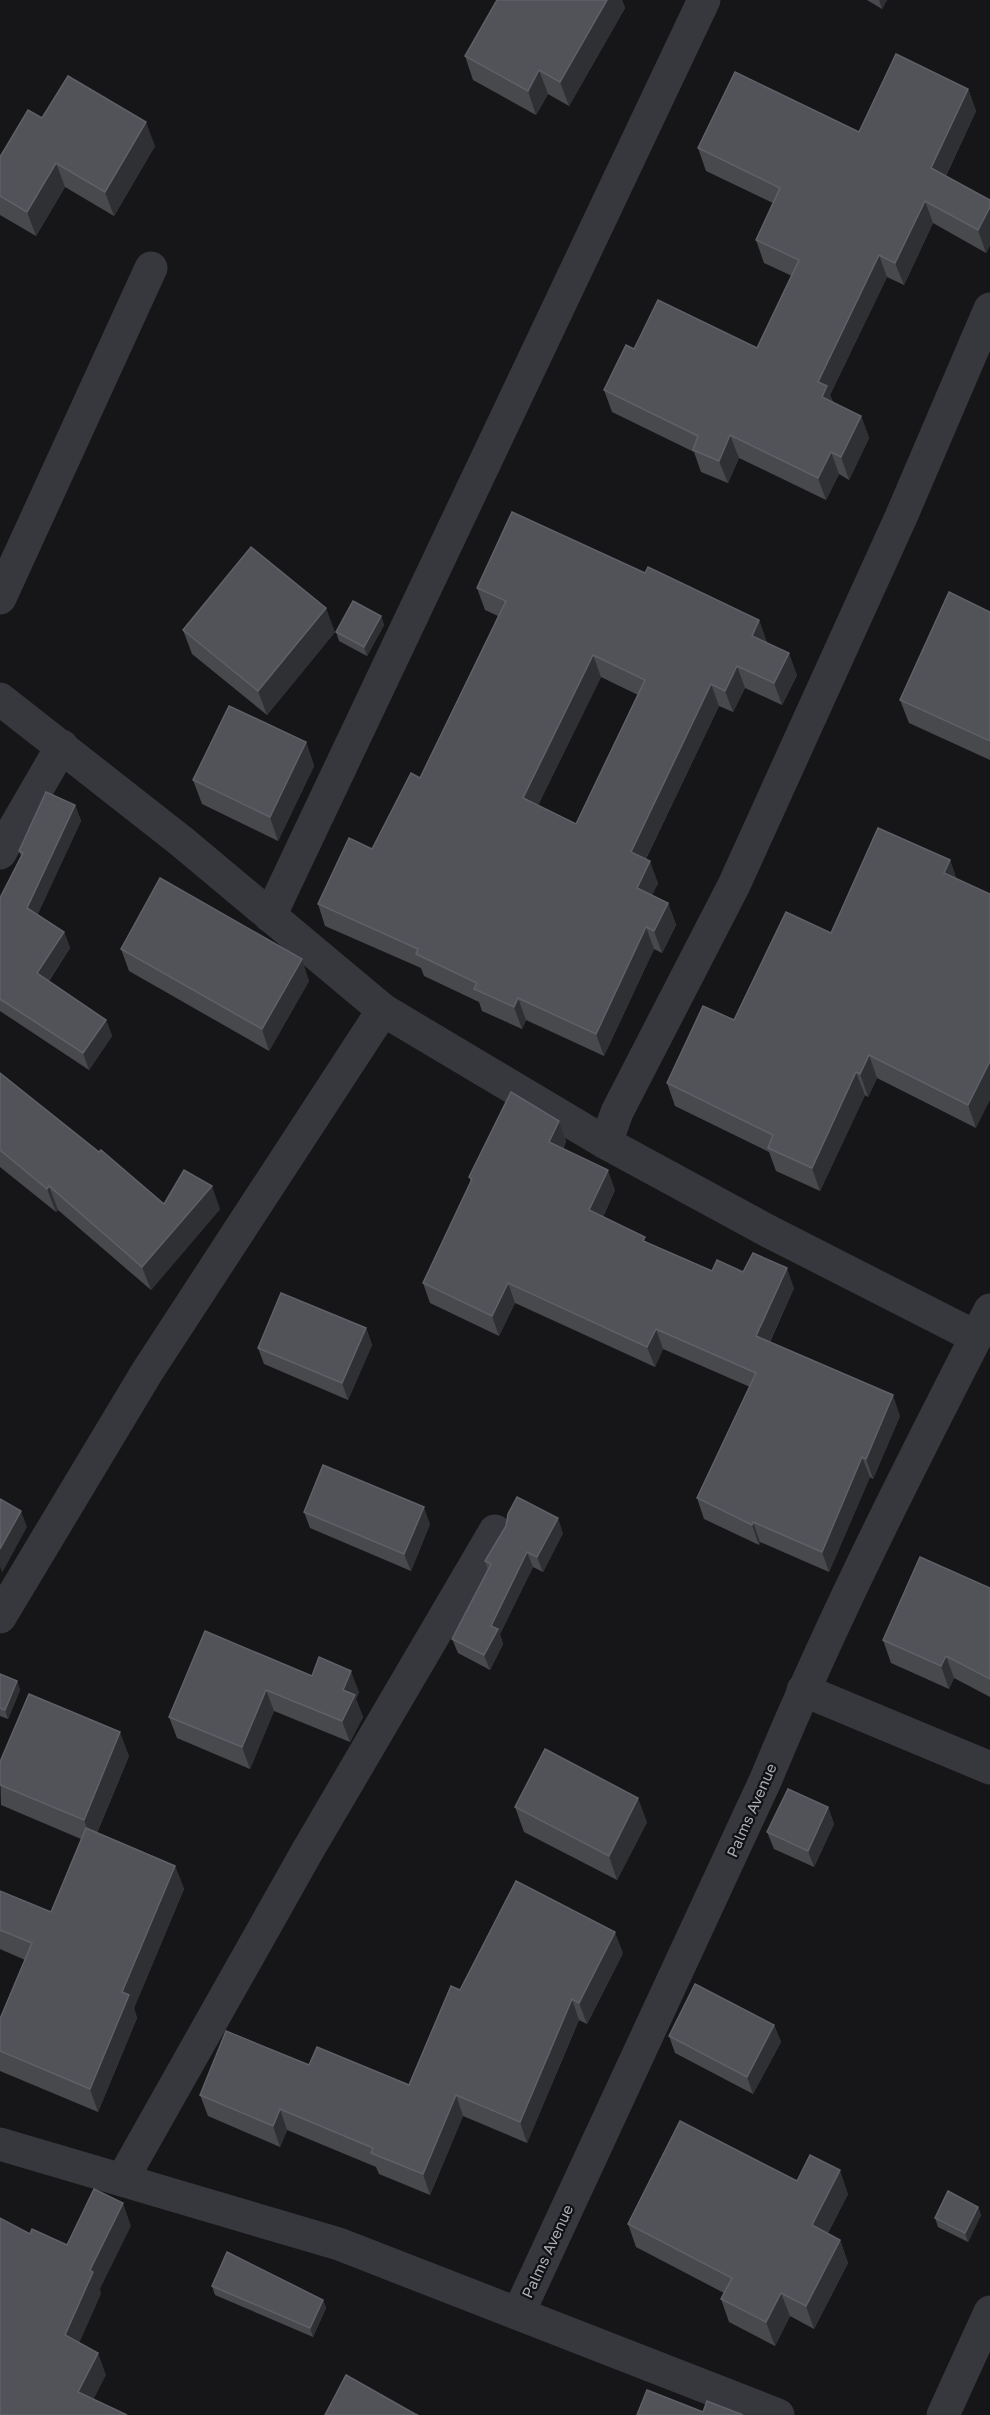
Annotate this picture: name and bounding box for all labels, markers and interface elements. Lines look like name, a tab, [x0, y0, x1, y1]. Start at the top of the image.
street label: Palms Avenue	[722, 1760, 780, 1860]
street label: Palms Avenue	[518, 2201, 577, 2301]

